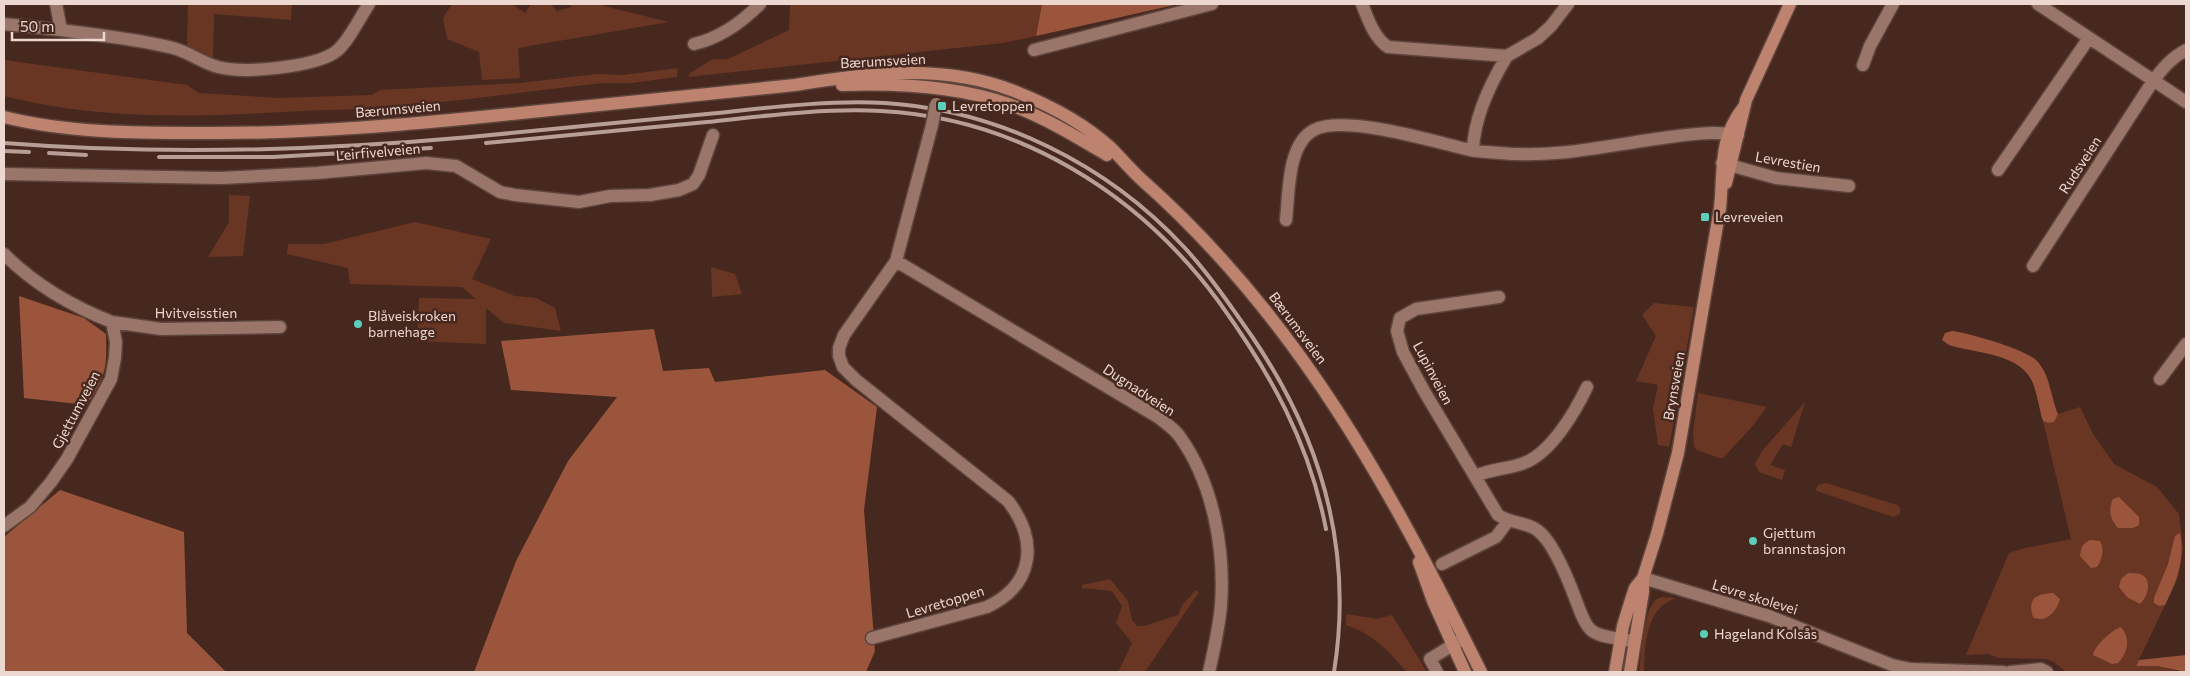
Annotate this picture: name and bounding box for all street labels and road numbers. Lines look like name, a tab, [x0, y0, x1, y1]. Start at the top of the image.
street label: Bærumsveien	[840, 50, 926, 71]
street label: Bærumsveien	[355, 96, 441, 121]
street label: Rudsveien	[2055, 133, 2104, 197]
street label: Leirfivelveien	[335, 139, 421, 164]
street label: Levrestien	[1754, 147, 1822, 176]
street label: Bærumsveien	[1266, 288, 1331, 367]
street label: Hvitveisstien	[155, 304, 237, 321]
street label: Lupinveien	[1410, 338, 1457, 407]
street label: Brynsveien	[1659, 350, 1688, 422]
street label: Dugnadveien	[1100, 360, 1178, 419]
street label: Gjettumveien	[48, 368, 103, 452]
street label: Levre skolevei	[1710, 575, 1800, 618]
street label: Levretoppen	[904, 582, 986, 621]

